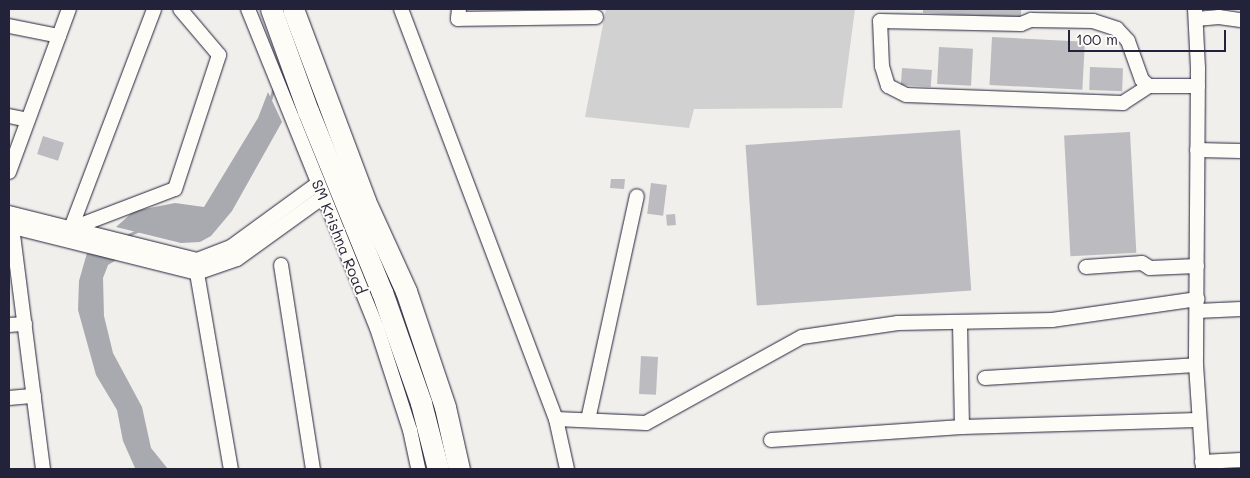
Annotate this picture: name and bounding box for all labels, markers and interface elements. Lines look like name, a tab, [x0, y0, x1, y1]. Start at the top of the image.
scale bar	[1070, 20, 1228, 52]
text: 100 m	[1076, 29, 1118, 49]
street label: SM Krishna Road	[308, 177, 370, 297]

